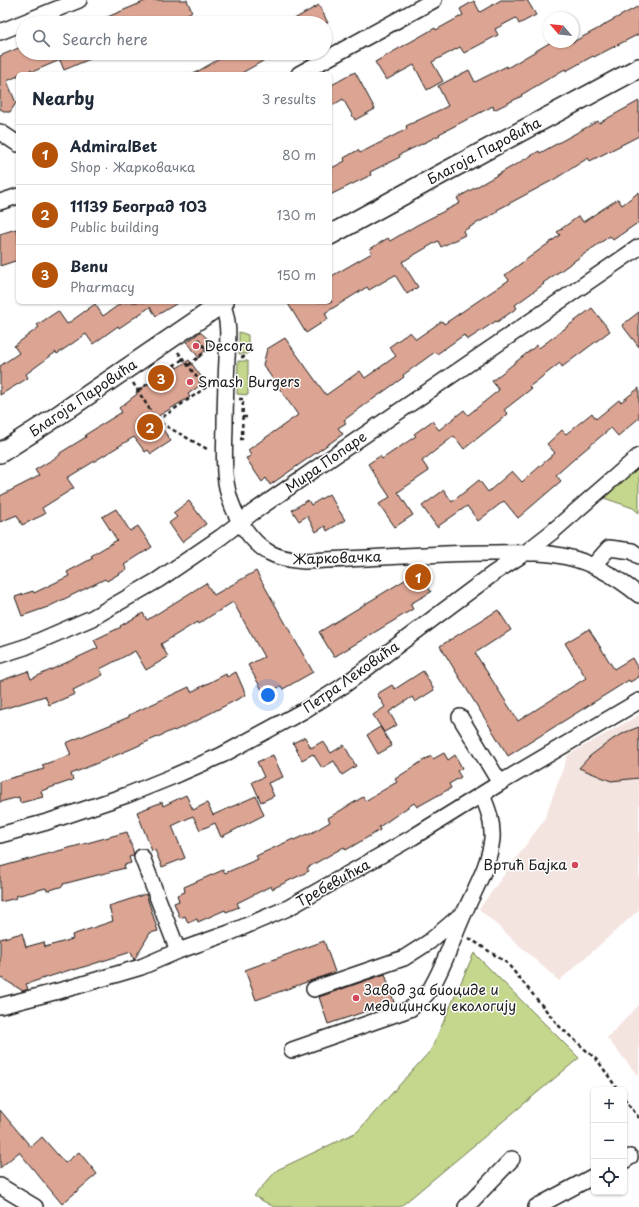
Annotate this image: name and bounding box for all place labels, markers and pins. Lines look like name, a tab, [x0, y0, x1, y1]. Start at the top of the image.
place label: Decora	[204, 335, 254, 356]
marker: Decora	[191, 341, 201, 351]
pin: 3	[148, 363, 174, 393]
place label: Smash Burgers	[198, 371, 300, 392]
marker: Smash Burgers	[185, 377, 195, 387]
pin: 2	[137, 412, 163, 442]
pin: 1	[405, 562, 431, 592]
place label: Вртић Бајка	[483, 854, 567, 875]
marker: Вртић Бајка	[570, 860, 580, 870]
place label: Завод за биоциде и медицинску екологију	[364, 979, 516, 1016]
marker: Завод за биоциде и медицинску екологију	[351, 993, 361, 1003]

